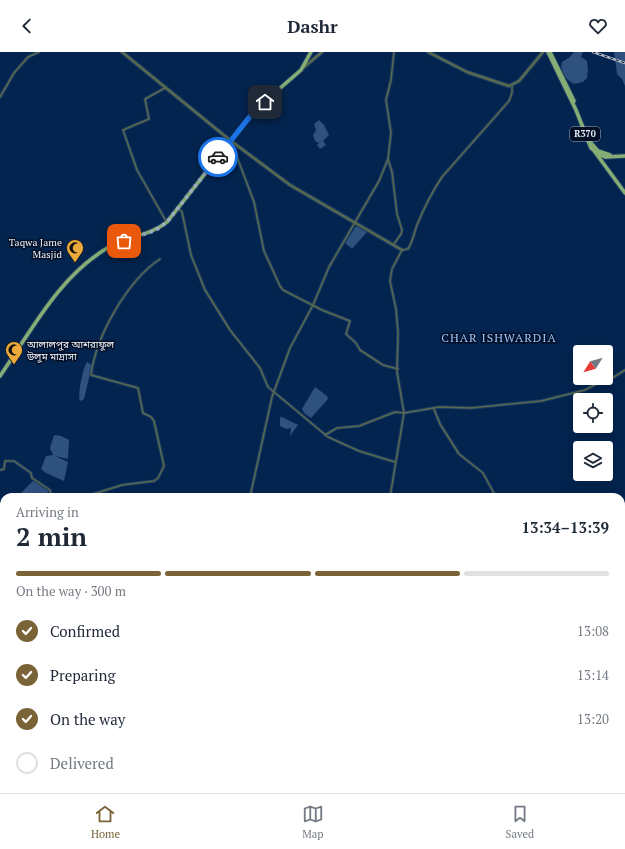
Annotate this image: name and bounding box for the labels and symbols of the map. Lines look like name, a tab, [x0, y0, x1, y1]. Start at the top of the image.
pin	[248, 85, 282, 119]
road number: R370	[570, 127, 600, 141]
courier	[198, 137, 238, 177]
pin	[107, 224, 141, 258]
place label: Taqwa Jame Masjid	[9, 236, 62, 261]
mosque icon: Taqwa Jame Masjid	[65, 238, 85, 263]
district label: CHAR ISHWARDIA	[441, 330, 557, 345]
place label: আলালপুর আশরাফুল উলুম মাদ্রাসা	[26, 338, 115, 363]
mosque icon: আলালপুর আশরাফুল উলুম মাদ্রাসা	[4, 340, 24, 365]
north arrow	[573, 345, 613, 385]

